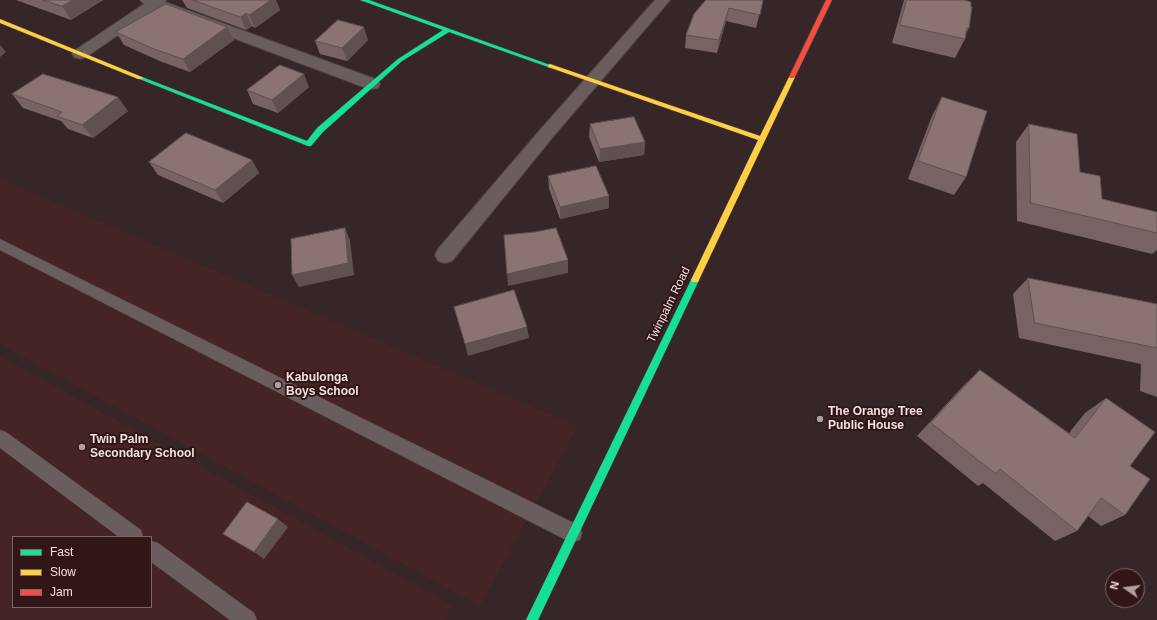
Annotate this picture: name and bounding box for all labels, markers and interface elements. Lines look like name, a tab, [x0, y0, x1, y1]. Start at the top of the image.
street label: Twinpalm Road	[644, 265, 694, 345]
place label: Kabulonga Boys School	[286, 371, 359, 399]
marker: Kabulonga Boys School	[273, 380, 283, 390]
place label: The Orange Tree Public House	[828, 405, 923, 433]
marker: The Orange Tree Public House	[815, 414, 825, 424]
place label: Twin Palm Secondary School	[90, 433, 195, 461]
marker: Twin Palm Secondary School	[77, 442, 87, 452]
legend	[12, 536, 152, 608]
text: Fast	[50, 545, 73, 559]
text: Slow	[50, 565, 76, 579]
north arrow	[1105, 568, 1145, 608]
text: N	[1108, 580, 1121, 591]
text: Jam	[50, 585, 73, 599]

